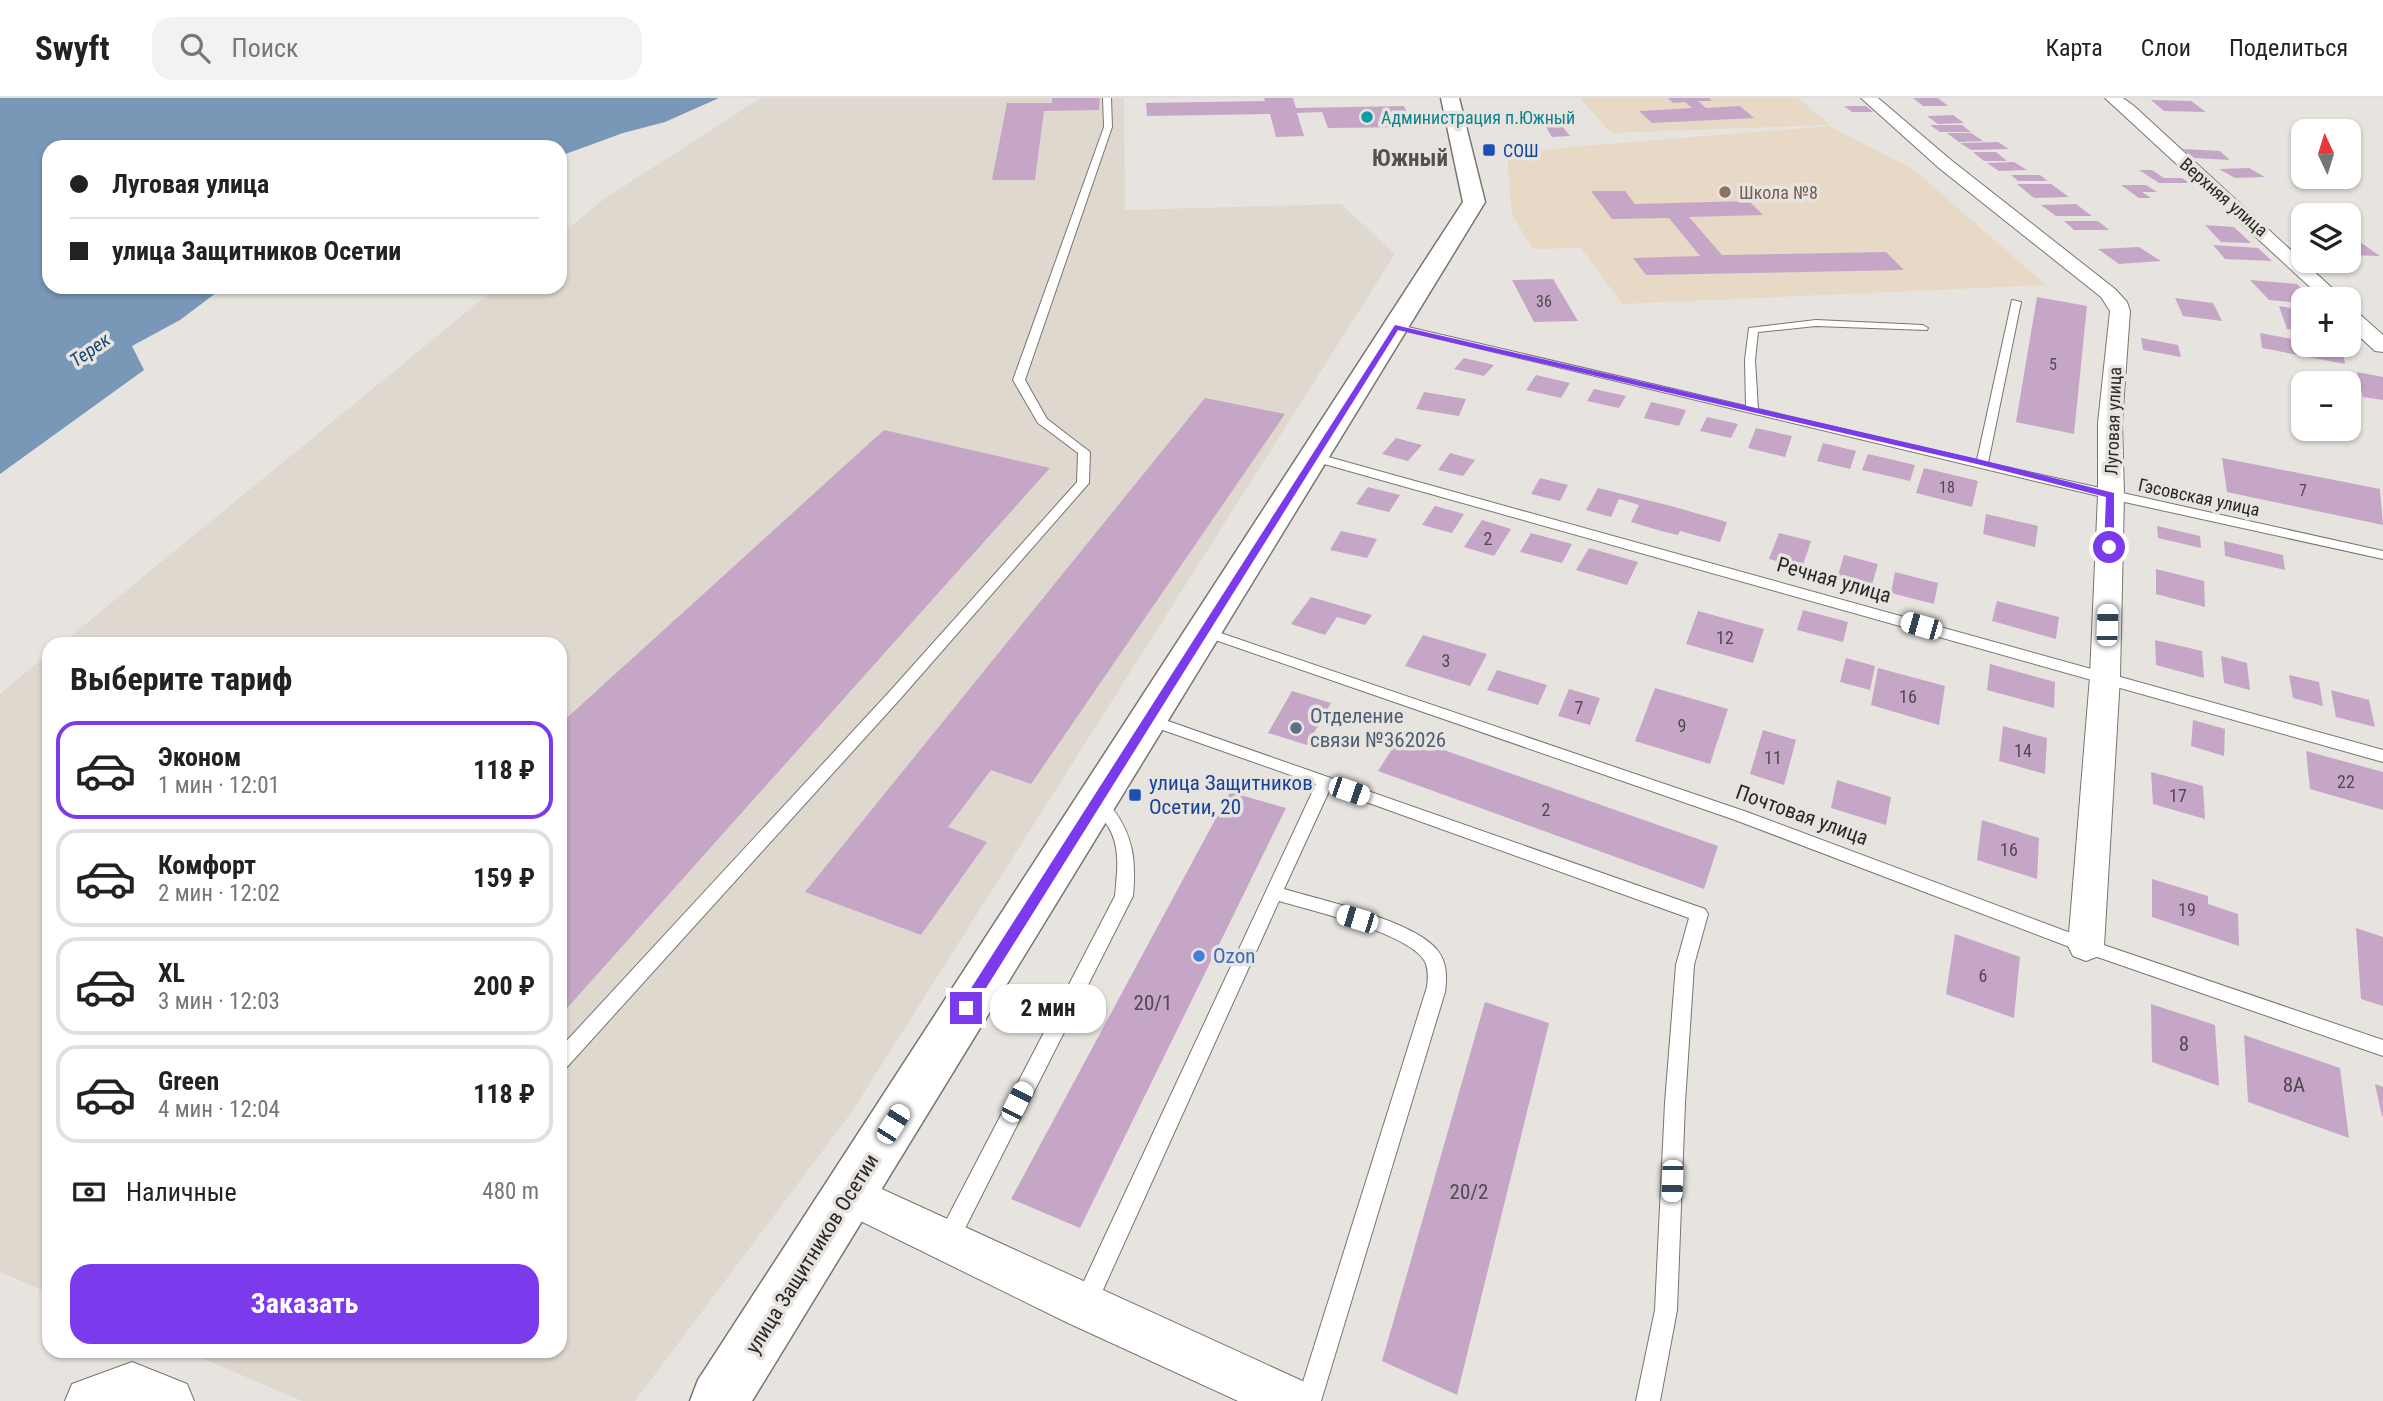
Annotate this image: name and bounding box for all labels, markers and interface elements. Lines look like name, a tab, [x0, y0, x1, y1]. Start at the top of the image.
search box	[152, 17, 642, 80]
text: Swyft	[35, 29, 110, 68]
icon: search	[176, 29, 214, 67]
text: Поиск	[232, 33, 298, 63]
text: Карта	[2045, 34, 2103, 62]
text: Слои	[2141, 34, 2191, 62]
text: Поделиться	[2229, 34, 2348, 62]
place label: Администрация п.Южный	[1381, 107, 1575, 128]
marker: Администрация п.Южный	[1359, 109, 1375, 125]
north arrow	[2291, 119, 2361, 189]
map controls	[2291, 119, 2361, 441]
place label: СОШ	[1503, 140, 1539, 161]
marker: СОШ	[1481, 142, 1497, 158]
district label: Южный	[1372, 145, 1448, 172]
street label: Верхняя улица	[2176, 153, 2272, 241]
text: Луговая улица	[112, 169, 269, 199]
place label: Школа №8	[1739, 182, 1818, 203]
marker: Школа №8	[1717, 184, 1733, 200]
button: layers	[2291, 203, 2361, 273]
text: улица Защитников Осетии	[112, 236, 401, 266]
button: +	[2291, 287, 2361, 357]
house number: 36	[1536, 292, 1552, 311]
water label: Терек	[65, 327, 116, 372]
house number: 5	[2049, 355, 2057, 374]
street label: Луговая улица	[2101, 367, 2125, 475]
button: −	[2291, 371, 2361, 441]
street label: Гэсовская улица	[2136, 474, 2262, 520]
house number: 18	[1939, 478, 1955, 497]
house number: 7	[2299, 481, 2307, 500]
house number: 2	[1484, 528, 1493, 549]
route start	[2093, 531, 2125, 563]
street label: Речная улица	[1774, 552, 1894, 608]
car	[2096, 604, 2119, 646]
car	[1898, 610, 1945, 642]
house number: 12	[1716, 627, 1734, 648]
house number: 3	[1442, 650, 1450, 671]
text: Выберите тариф	[70, 660, 292, 698]
house number: 16	[1899, 686, 1917, 707]
house number: 7	[1575, 697, 1584, 718]
place label: Отделение связи №362026	[1310, 704, 1446, 752]
house number: 9	[1678, 715, 1686, 736]
marker: Отделение связи №362026	[1288, 720, 1304, 736]
icon: car	[74, 739, 137, 802]
house number: 14	[2014, 740, 2032, 761]
text: Эконом	[158, 742, 241, 772]
house number: 11	[1764, 747, 1782, 768]
text: 118 ₽	[473, 755, 535, 785]
place label: улица Защитников Осетии, 20	[1149, 771, 1313, 819]
house number: 22	[2337, 771, 2355, 792]
text: 1 мин · 12:01	[158, 772, 280, 799]
car	[1326, 774, 1373, 808]
street label: Почтовая улица	[1733, 780, 1871, 850]
house number: 17	[2169, 785, 2187, 806]
marker: улица Защитников Осетии, 20	[1127, 787, 1143, 803]
house number: 2	[1542, 799, 1551, 820]
house number: 16	[2000, 839, 2018, 860]
icon: car	[74, 847, 137, 910]
text: Комфорт	[158, 850, 256, 880]
text: 159 ₽	[473, 863, 535, 893]
text: 2 мин · 12:02	[158, 880, 280, 907]
house number: 19	[2178, 899, 2196, 920]
car	[1334, 903, 1381, 935]
place label: Ozon	[1213, 944, 1255, 968]
marker: Ozon	[1191, 948, 1207, 964]
icon: car	[74, 955, 137, 1018]
text: XL	[158, 958, 185, 988]
house number: 6	[1979, 965, 1987, 986]
text: 200 ₽	[473, 971, 535, 1001]
callout: 2 мин	[990, 984, 1106, 1032]
text: 3 мин · 12:03	[158, 988, 280, 1015]
house number: 20/1	[1134, 991, 1172, 1015]
route end	[950, 992, 982, 1024]
text: 2 мин	[1020, 995, 1076, 1022]
house number: 8	[2179, 1032, 2189, 1056]
icon: car	[74, 1063, 137, 1126]
text: Green	[158, 1066, 219, 1096]
house number: 8А	[2283, 1073, 2305, 1097]
text: 118 ₽	[473, 1079, 535, 1109]
car	[999, 1079, 1036, 1125]
text: 4 мин · 12:04	[158, 1096, 280, 1123]
car	[873, 1101, 914, 1147]
street label: улица Защитников Осетии	[741, 1150, 883, 1358]
car	[1661, 1160, 1684, 1202]
icon: cash	[70, 1173, 108, 1211]
text: Наличные	[126, 1177, 237, 1207]
text: 480 m	[482, 1178, 539, 1205]
house number: 20/2	[1450, 1180, 1488, 1204]
button: Заказать	[70, 1264, 539, 1344]

